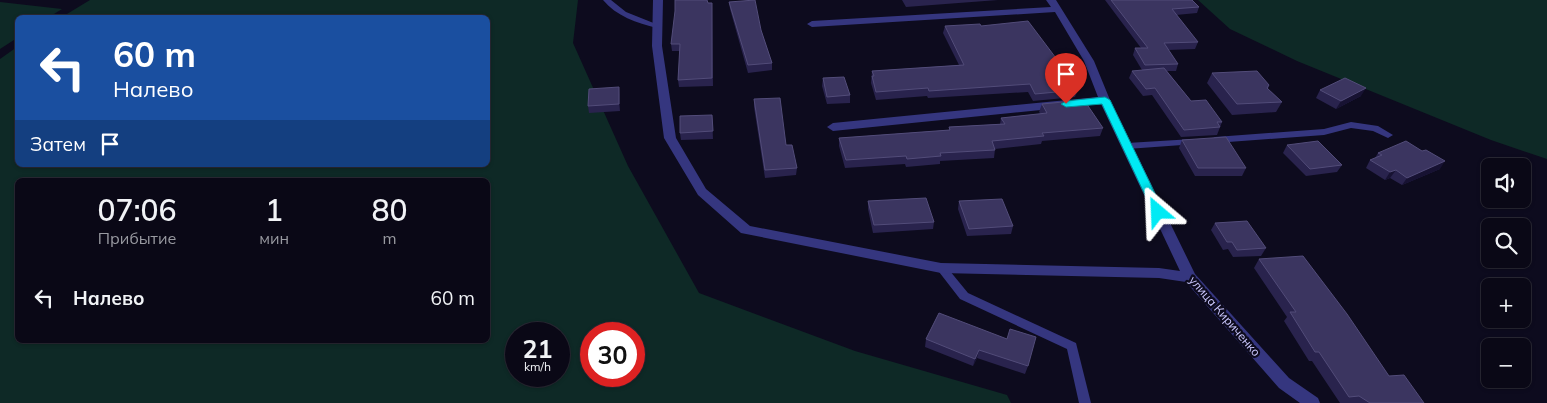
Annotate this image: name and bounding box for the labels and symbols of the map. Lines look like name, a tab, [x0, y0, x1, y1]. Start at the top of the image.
pin	[1045, 53, 1087, 104]
position arrow	[1131, 185, 1183, 237]
street label: улица Кириченко	[1186, 273, 1264, 359]
speed limit sign: 30	[580, 322, 645, 387]

